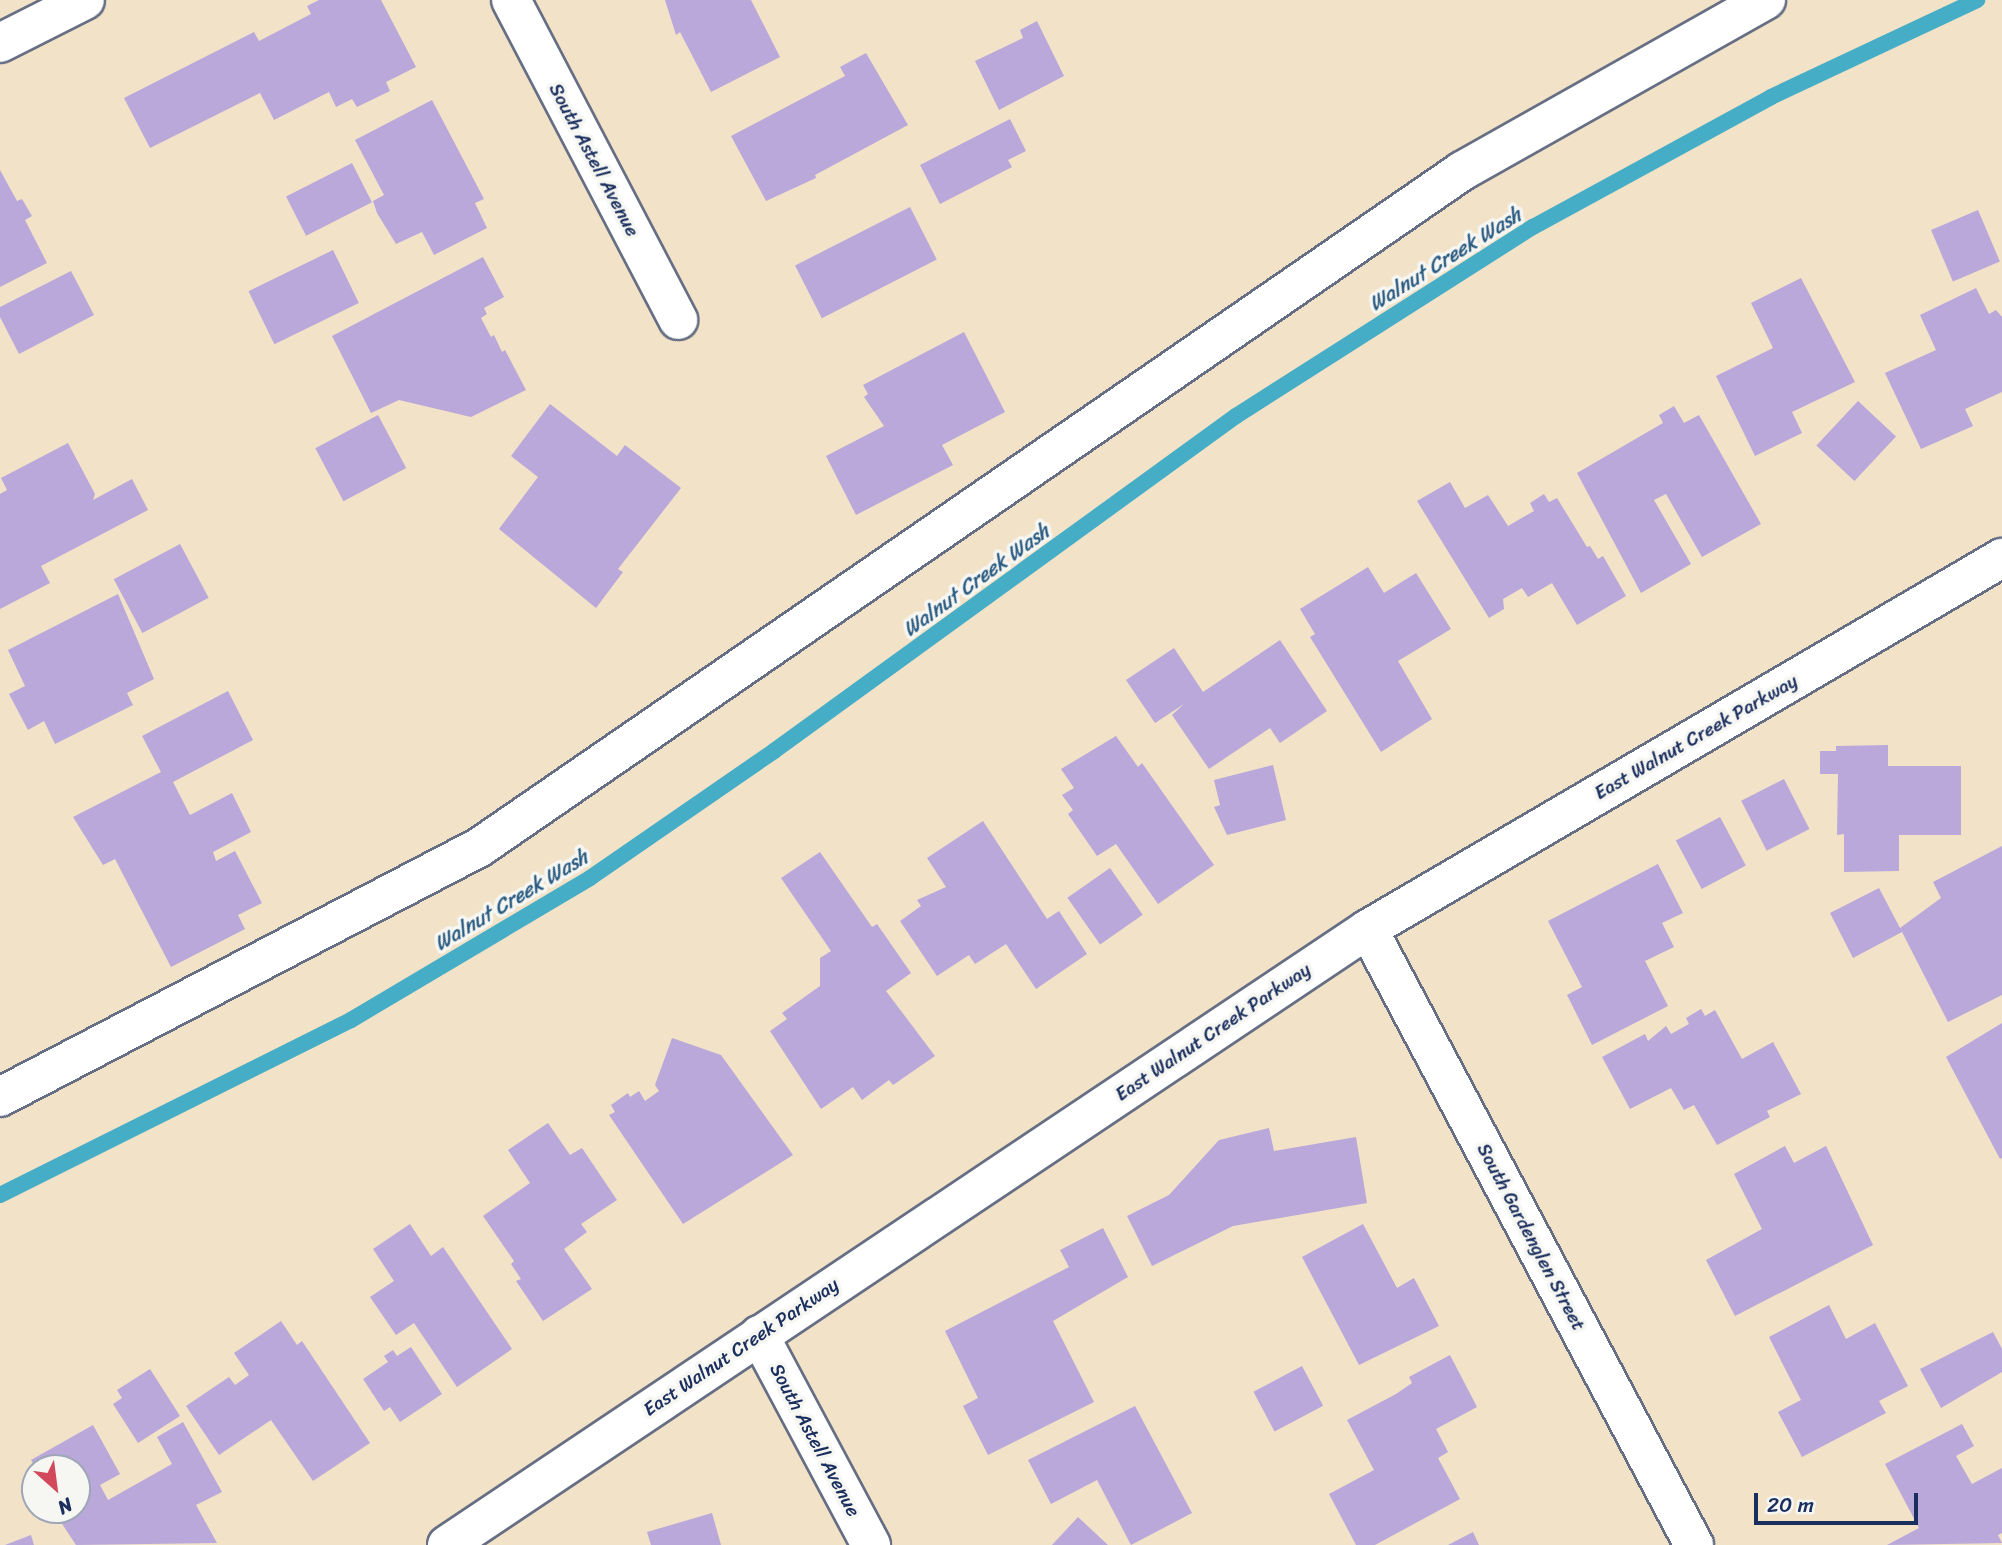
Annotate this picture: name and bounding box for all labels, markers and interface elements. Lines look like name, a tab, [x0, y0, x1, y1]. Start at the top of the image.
street label: South Astell Avenue	[544, 79, 644, 241]
water label: Walnut Creek Wash	[1363, 202, 1527, 316]
water label: Walnut Creek Wash	[897, 518, 1055, 642]
street label: East Walnut Creek Parkway	[1591, 670, 1801, 804]
water label: Walnut Creek Wash	[429, 844, 593, 956]
street label: East Walnut Creek Parkway	[1111, 958, 1315, 1106]
street label: South Gardenglen Street	[1472, 1139, 1590, 1335]
street label: East Walnut Creek Parkway	[639, 1273, 843, 1421]
street label: South Astell Avenue	[765, 1359, 865, 1521]
north arrow	[21, 1454, 91, 1524]
scale bar	[1757, 1478, 1922, 1522]
text: 20 m	[1767, 1486, 1814, 1524]
text: N	[52, 1489, 79, 1524]

